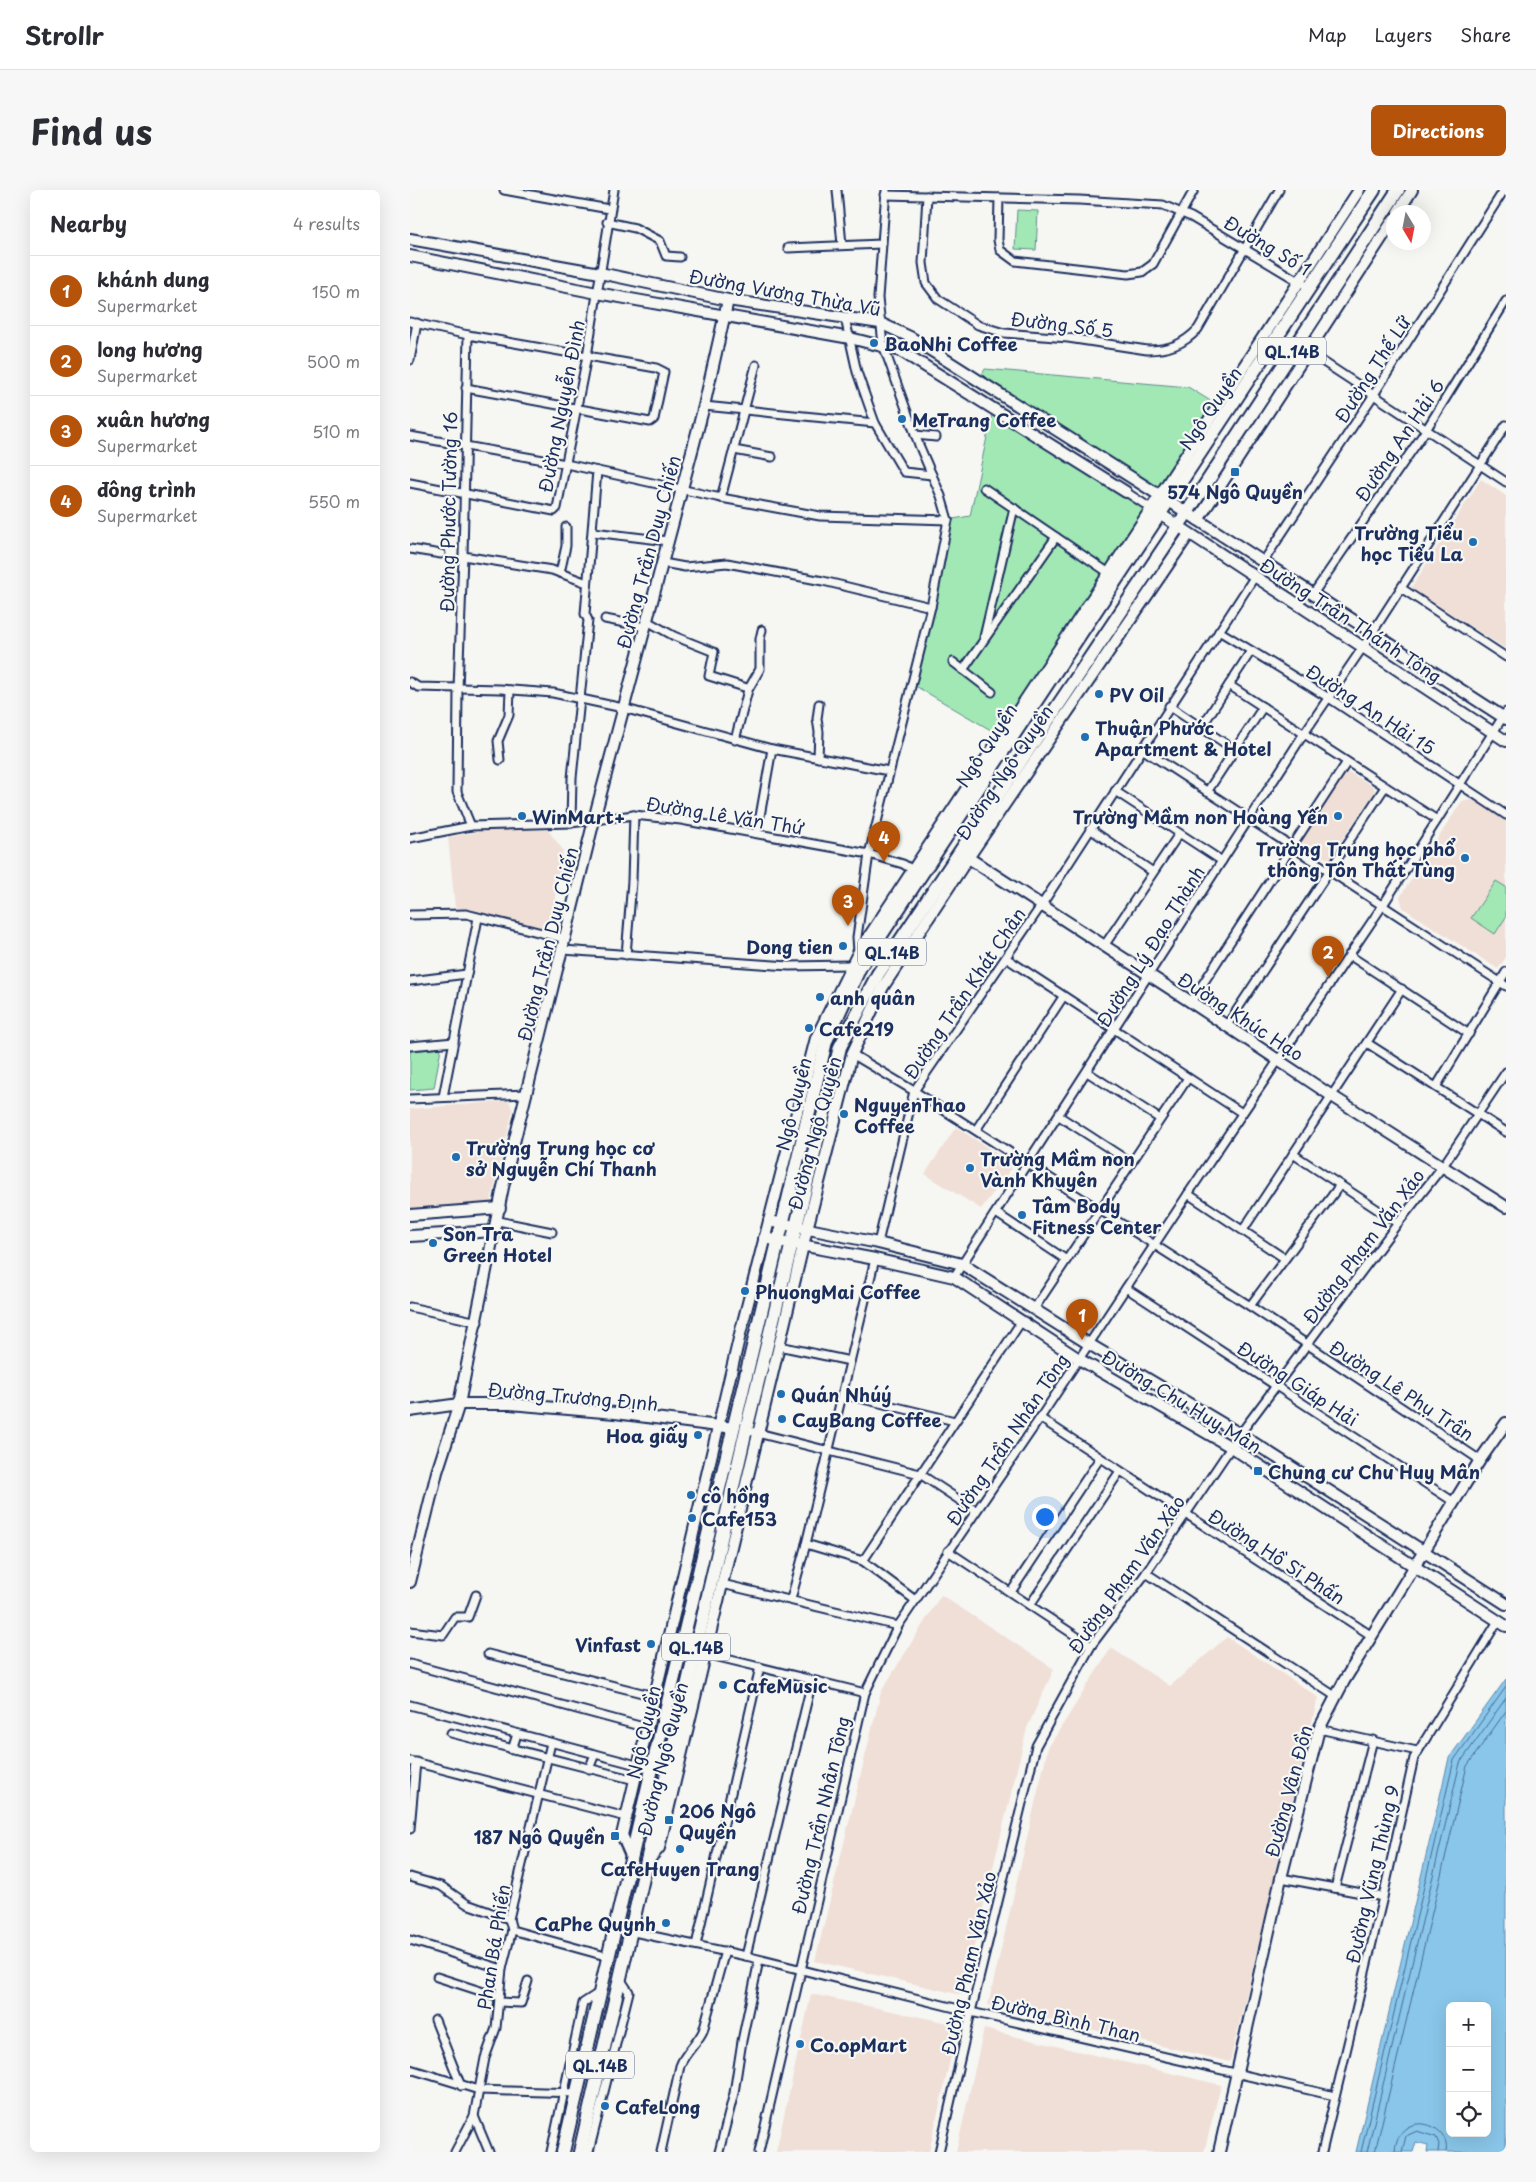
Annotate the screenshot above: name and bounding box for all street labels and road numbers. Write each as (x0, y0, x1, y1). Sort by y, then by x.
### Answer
street label: Đường Số 1 (1219, 208, 1317, 282)
street label: Đường Vương Thừa Vũ (687, 262, 883, 322)
street label: Đường Số 5 (1009, 304, 1115, 344)
street label: Đường Thế Lữ (1327, 310, 1417, 428)
street label: Đường Nguyễn Đình (531, 317, 591, 495)
road number: QL.14B (1258, 338, 1326, 365)
street label: Ngô Quyền (1172, 361, 1248, 455)
street label: Đường An Hải 6 (1348, 373, 1450, 507)
street label: Đường Phước Tường 16 (433, 411, 463, 613)
street label: Đường Trần Duy Chiến (609, 452, 687, 652)
street label: Đường Trần Thánh Tông (1255, 551, 1447, 689)
street label: Đường An Hải 15 (1301, 657, 1441, 761)
street label: Ngô Quyền (949, 698, 1023, 792)
street label: Đường Ngô Quyền (949, 699, 1059, 845)
street label: Đường Lê Văn Thứ (644, 789, 807, 841)
street label: Đường Trần Duy Chiến (510, 844, 584, 1044)
street label: Đường Lý Đạo Thành (1089, 860, 1211, 1032)
street label: Đường Trần Khát Chân (896, 902, 1032, 1084)
road number: QL.14B (858, 939, 926, 966)
street label: Đường Khúc Hạo (1173, 965, 1309, 1067)
street label: Đường Ngô Quyền (780, 1053, 848, 1213)
street label: Ngô Quyền (768, 1054, 818, 1154)
street label: Đường Phạm Văn Xảo (1296, 1163, 1430, 1329)
street label: Đường Lê Phụ Trần (1324, 1333, 1480, 1447)
street label: Đường Giáp Hải (1232, 1334, 1364, 1432)
street label: Đường Chu Huy Mân (1097, 1343, 1267, 1459)
street label: Đường Trần Nhân Tông (939, 1347, 1075, 1531)
street label: Đường Trương Định (487, 1375, 659, 1417)
street label: Đường Phạm Văn Xảo (1061, 1489, 1191, 1659)
street label: Đường Hồ Sĩ Phấn (1203, 1502, 1351, 1610)
road number: QL.14B (662, 1634, 730, 1660)
street label: Đường Ngô Quyền (630, 1679, 694, 1839)
street label: Ngô Quyền (619, 1683, 667, 1781)
street label: Đường Trần Nhân Tông (784, 1713, 856, 1917)
street label: Đường Vân Đồn (1257, 1722, 1319, 1860)
street label: Đường Vũng Thùng 9 (1338, 1782, 1406, 1966)
street label: Đường Phạm Văn Xảo (934, 1868, 1002, 2058)
street label: Phan Bá Phiến (470, 1882, 516, 2012)
street label: Đường Bình Than (989, 1988, 1143, 2048)
road number: QL.14B (566, 2052, 634, 2078)

